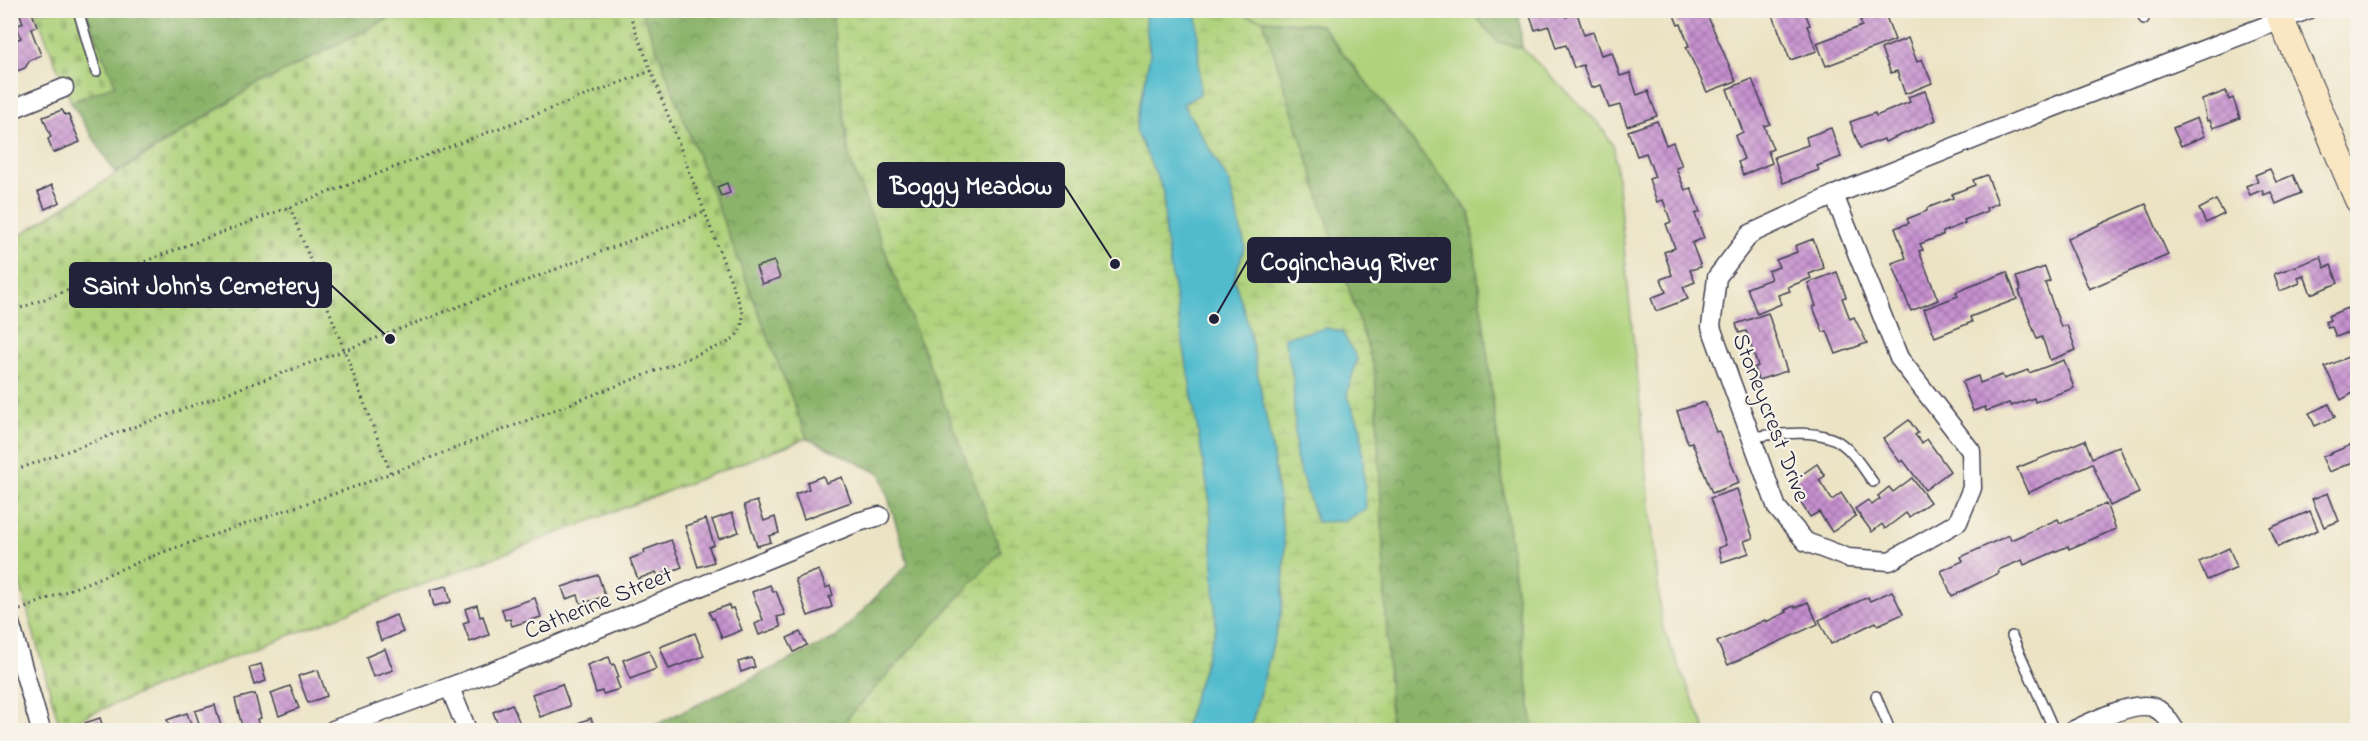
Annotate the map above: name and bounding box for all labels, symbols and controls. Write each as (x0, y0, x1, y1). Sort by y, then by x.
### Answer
callout: Boggy Meadow (878, 163, 1064, 207)
text: Boggy Meadow (889, 169, 1052, 208)
callout: Coginchaug River (1248, 238, 1450, 282)
text: Coginchaug River (1260, 245, 1439, 284)
callout: Saint John's Cemetery (70, 263, 331, 307)
text: Saint John's Cemetery (82, 269, 320, 307)
street label: Stoneycrest Drive (1721, 329, 1818, 508)
street label: Catherine Street (520, 559, 678, 650)

